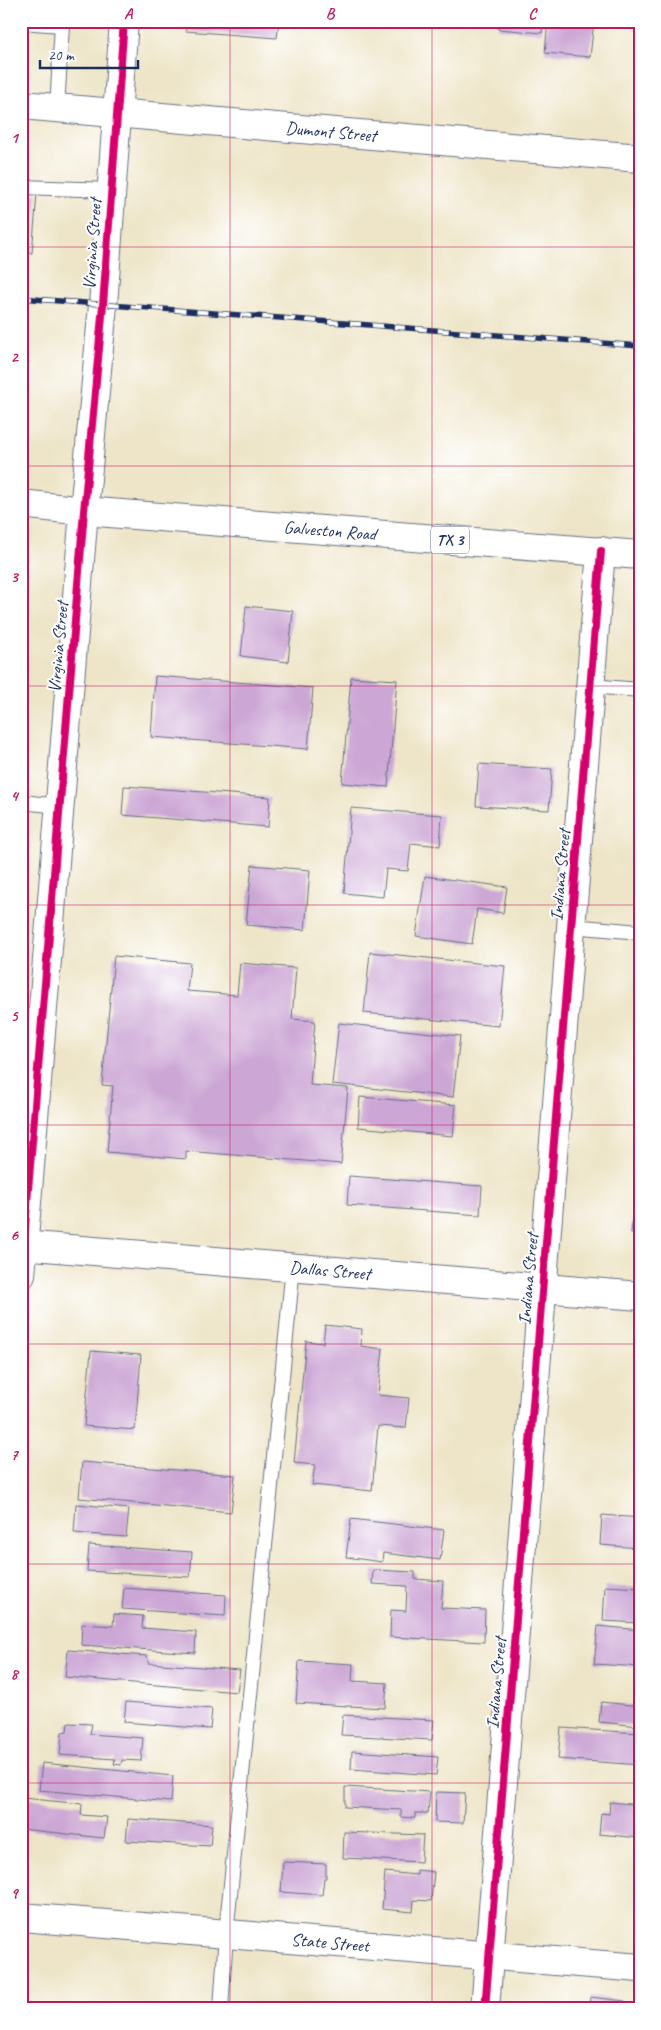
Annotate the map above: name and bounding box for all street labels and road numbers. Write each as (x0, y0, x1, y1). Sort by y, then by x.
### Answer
street label: Dumont Street (284, 117, 380, 147)
street label: Virginia Street (78, 195, 106, 290)
street label: Galveston Road (283, 516, 380, 545)
road number: TX 3 (431, 526, 469, 554)
street label: Virginia Street (43, 598, 73, 693)
street label: Indiana Street (545, 825, 575, 922)
street label: Indiana Street (513, 1229, 543, 1326)
street label: Dallas Street (289, 1256, 374, 1285)
street label: Indiana Street (481, 1633, 511, 1730)
street label: State Street (290, 1928, 372, 1957)

